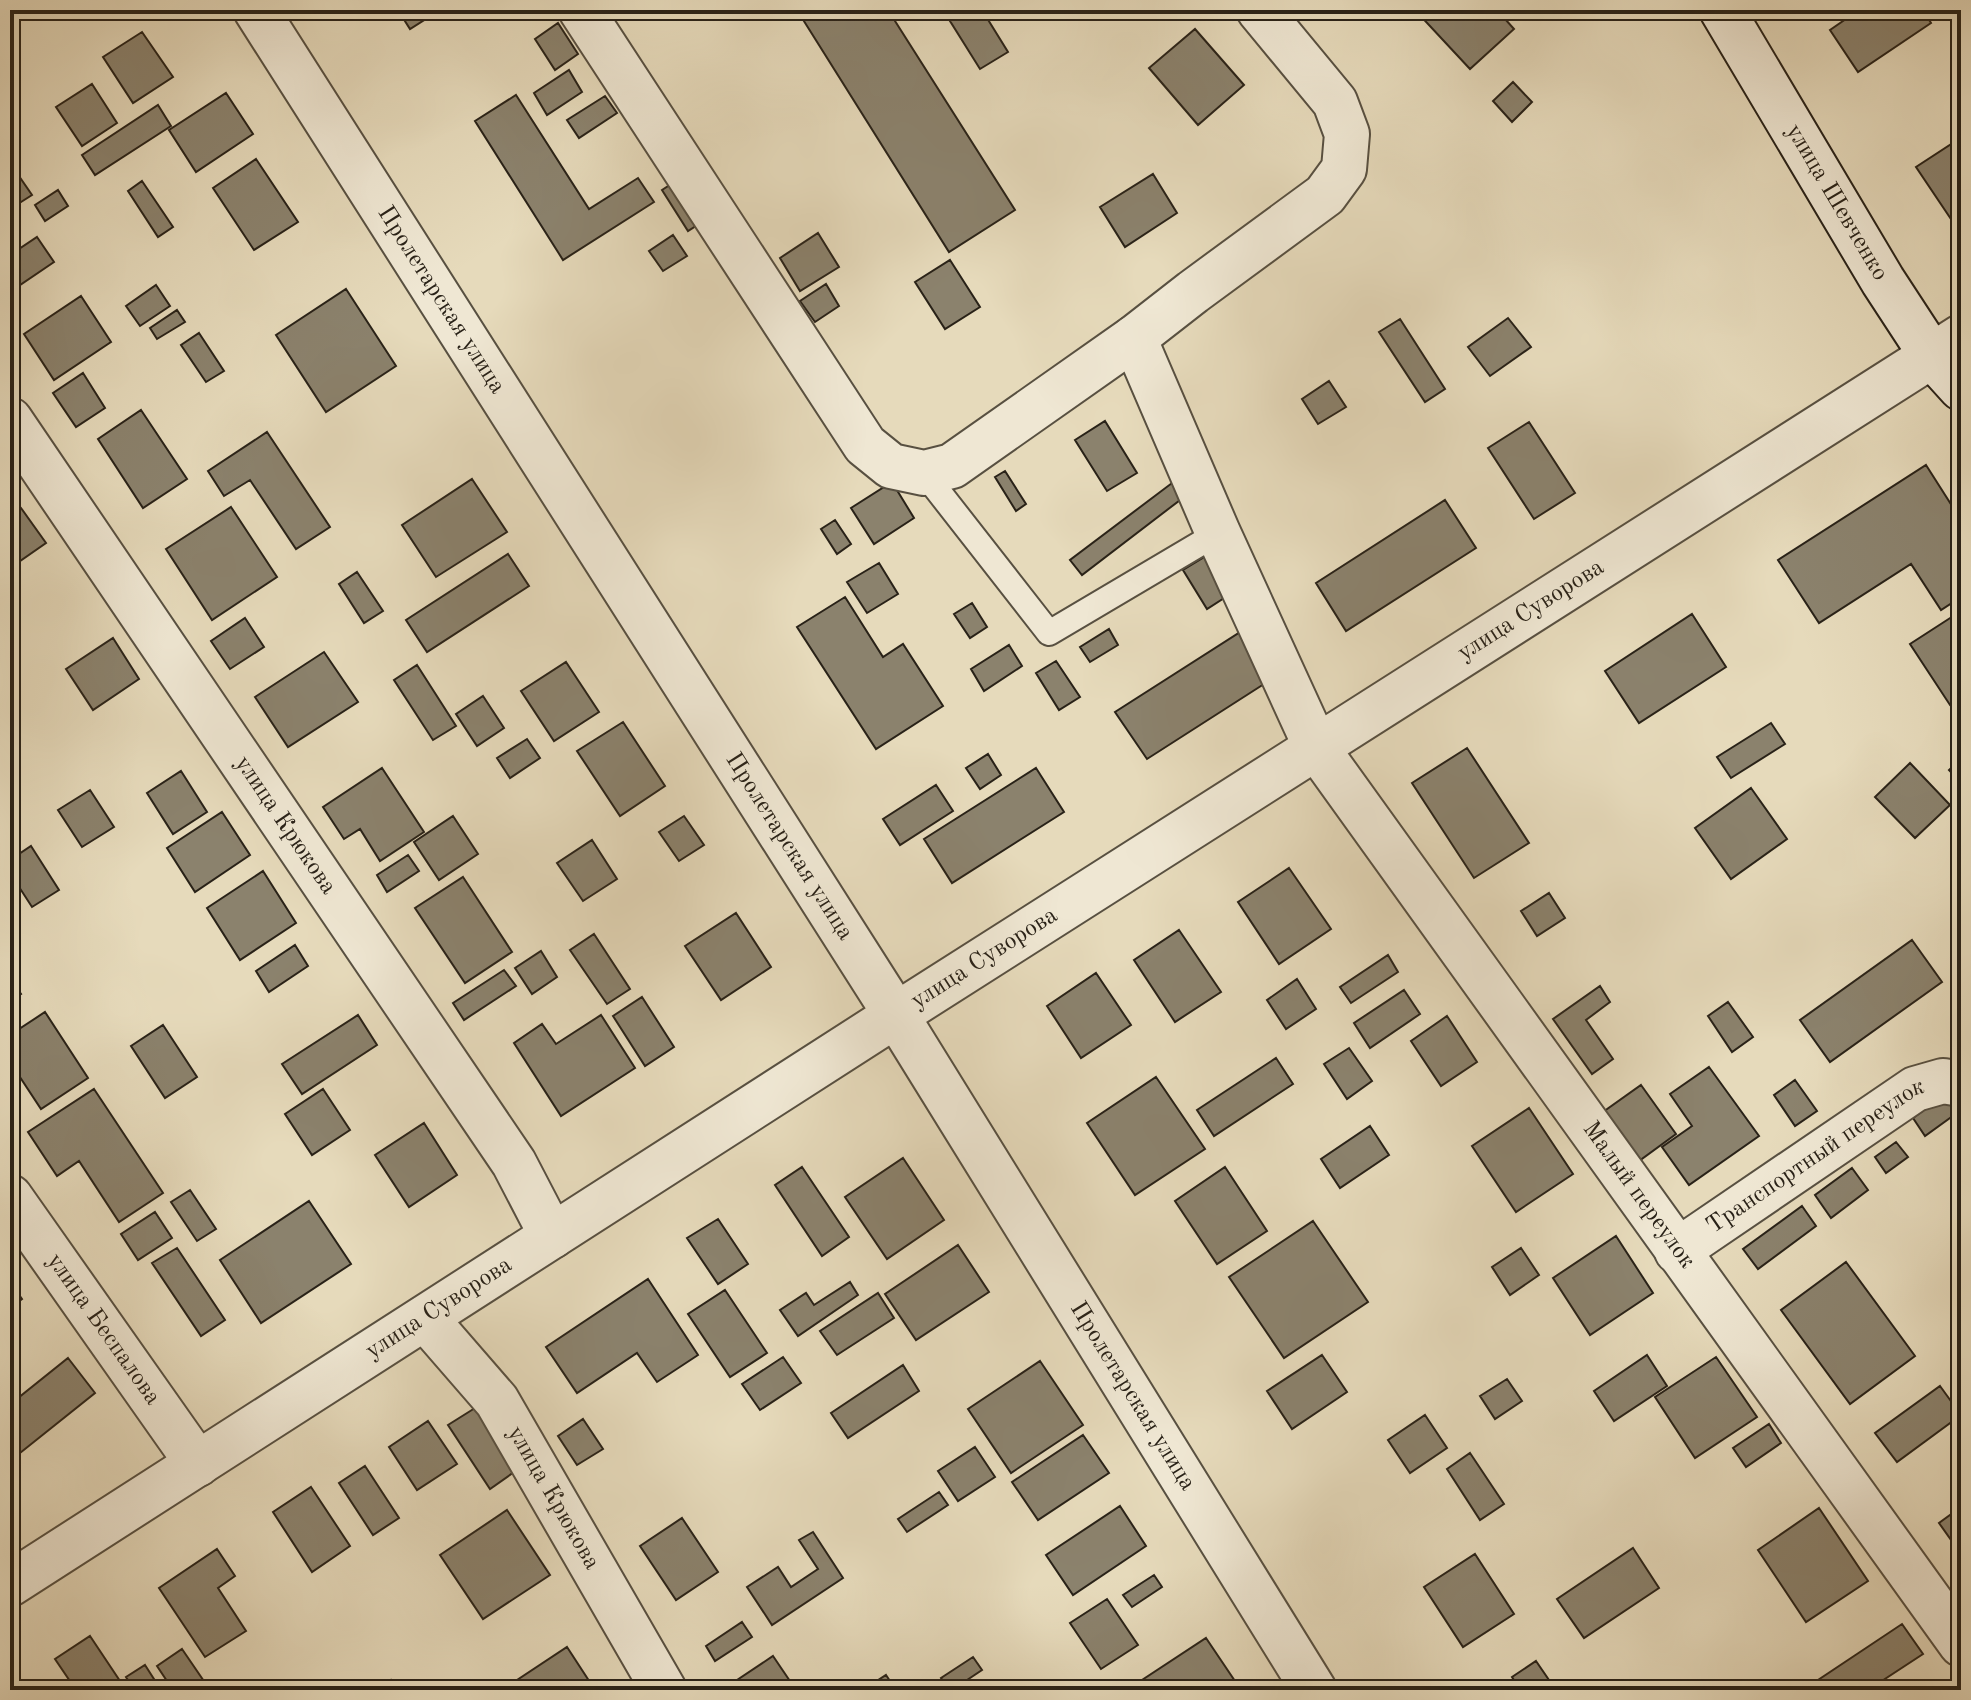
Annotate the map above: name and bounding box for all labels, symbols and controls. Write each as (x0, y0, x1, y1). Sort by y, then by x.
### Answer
street label: улица Шевченко (1781, 120, 1892, 285)
street label: Пролетарская улица (372, 202, 509, 398)
street label: улица Суворова (1454, 555, 1609, 666)
street label: Пролетарская улица (720, 749, 857, 945)
street label: улица Крюкова (230, 752, 340, 899)
street label: улица Суворова (907, 903, 1062, 1014)
street label: Транспортный переулок (1703, 1075, 1927, 1239)
street label: Малый переулок (1578, 1117, 1699, 1273)
street label: улица Беспалова (42, 1249, 165, 1410)
street label: улица Суворова (362, 1253, 516, 1364)
street label: Пролетарская улица (1065, 1298, 1200, 1495)
street label: улица Крюкова (502, 1422, 604, 1574)

